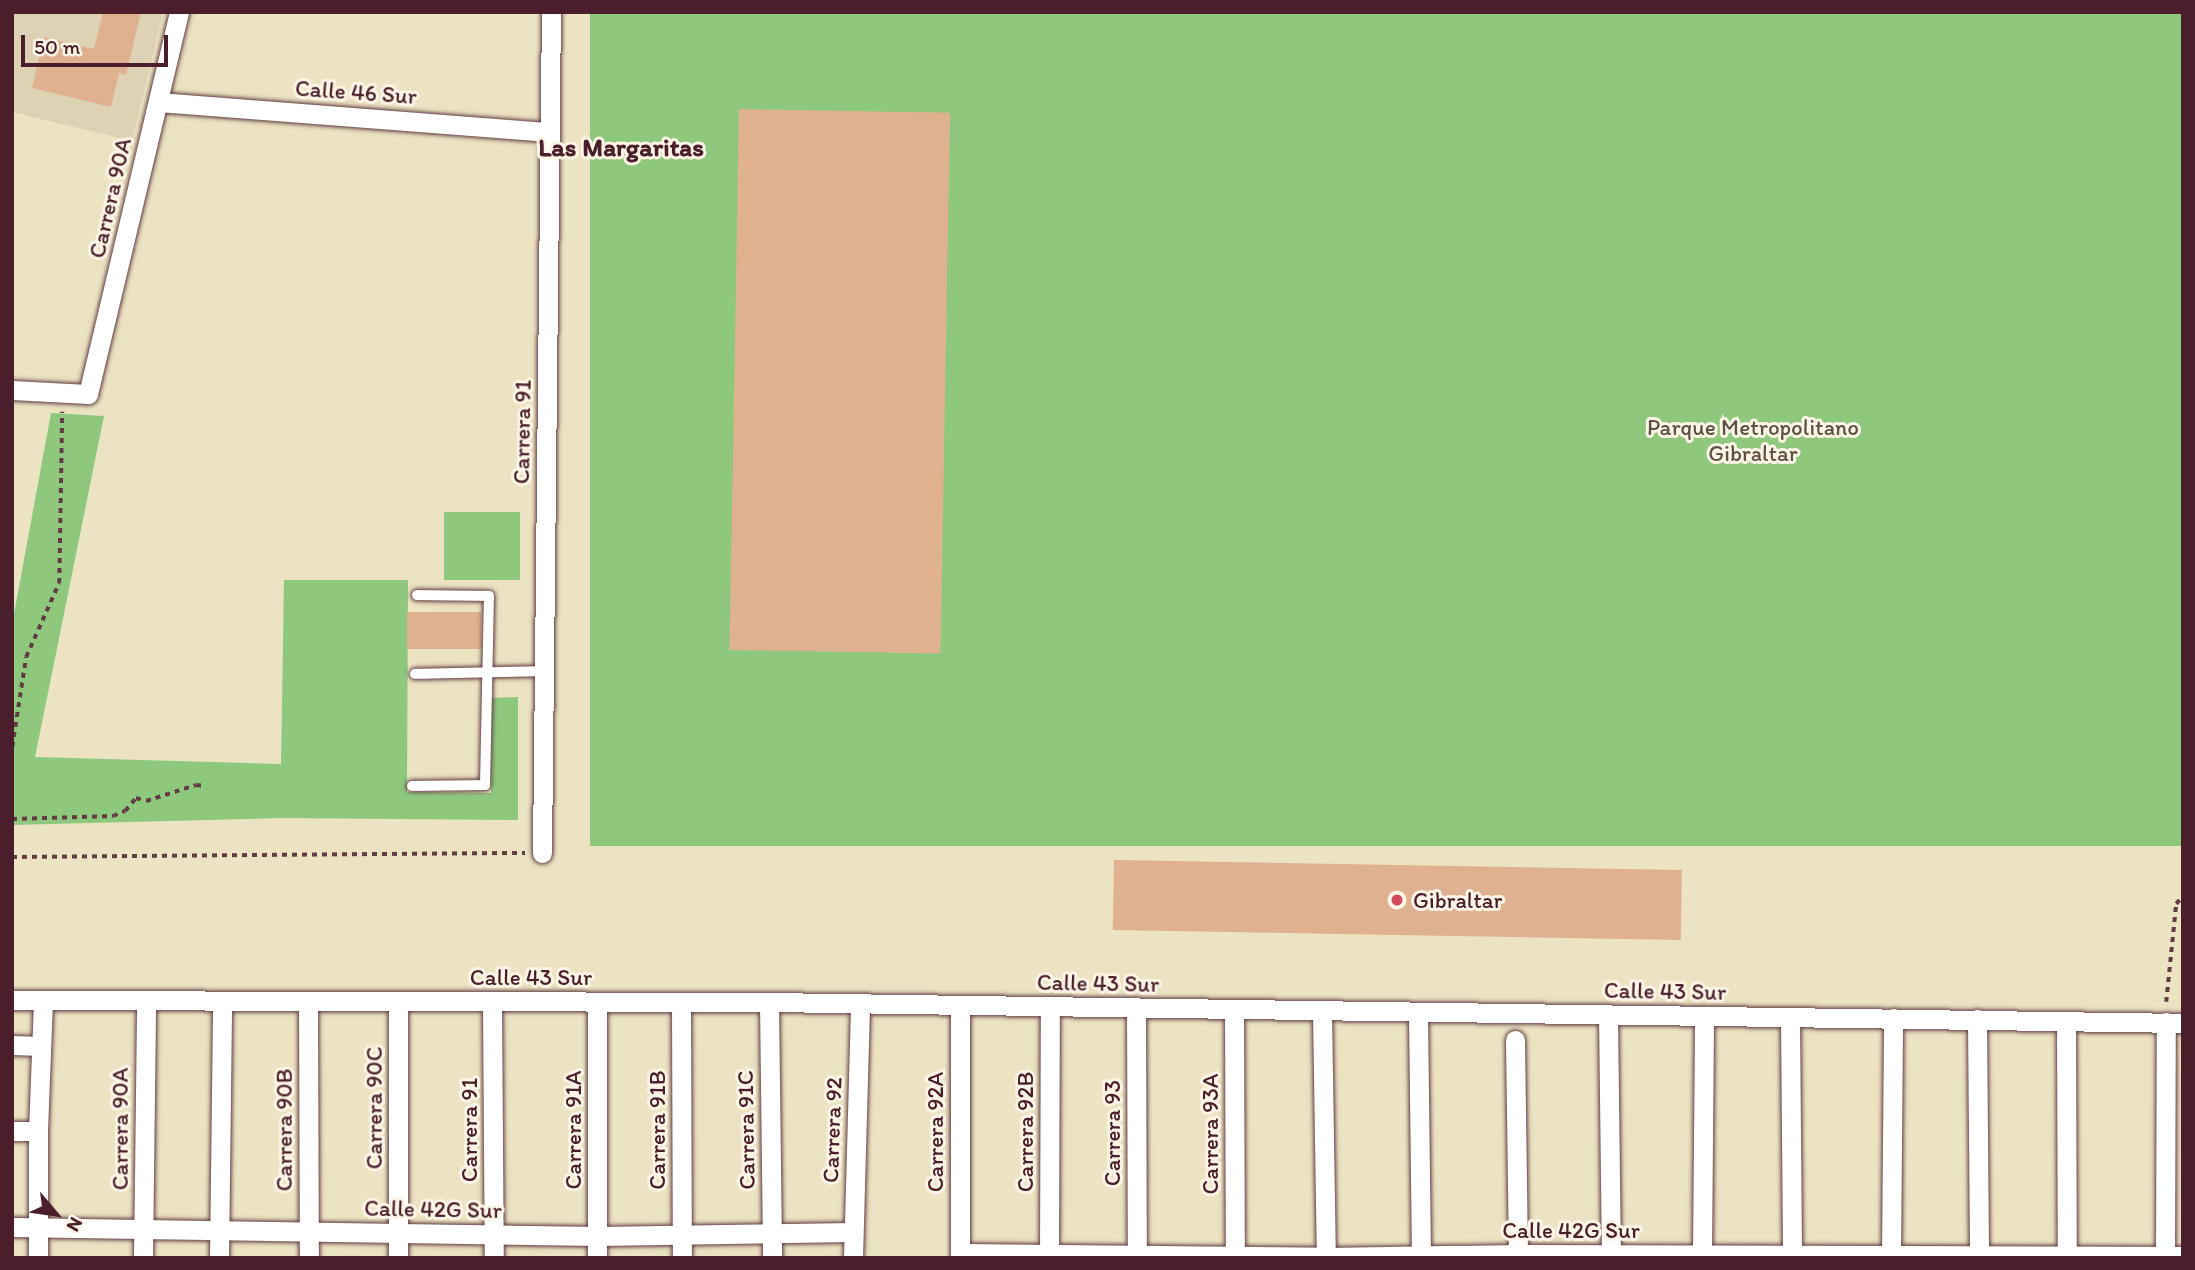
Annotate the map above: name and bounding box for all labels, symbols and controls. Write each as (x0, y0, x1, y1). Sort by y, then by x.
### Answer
scale bar (24, 21, 172, 65)
text: 50 m (34, 34, 80, 59)
street label: Calle 46 Sur (294, 74, 418, 110)
district label: Las Margaritas (538, 132, 704, 164)
street label: Carrera 90A (83, 135, 137, 261)
street label: Carrera 91 (507, 380, 537, 484)
park label: Parque Metropolitano Gibraltar (1646, 413, 1860, 467)
place label: Gibraltar (1413, 886, 1502, 914)
marker: Gibraltar (1387, 890, 1407, 910)
street label: Calle 43 Sur (470, 963, 592, 991)
street label: Calle 43 Sur (1037, 968, 1159, 998)
street label: Calle 43 Sur (1604, 976, 1726, 1006)
street label: Carrera 90C (360, 1047, 388, 1169)
street label: Carrera 90A (106, 1068, 134, 1190)
street label: Carrera 90B (270, 1069, 298, 1191)
street label: Carrera 91A (559, 1070, 587, 1190)
street label: Carrera 91B (643, 1070, 671, 1190)
street label: Carrera 91C (731, 1070, 761, 1190)
street label: Carrera 92A (921, 1072, 949, 1192)
street label: Carrera 92B (1011, 1072, 1039, 1192)
street label: Carrera 93A (1196, 1073, 1224, 1195)
street label: Carrera 92 (816, 1077, 848, 1183)
street label: Carrera 91 (455, 1078, 483, 1182)
street label: Carrera 93 (1098, 1080, 1126, 1186)
north arrow (21, 1179, 91, 1249)
street label: Calle 42G Sur (364, 1194, 502, 1224)
text: N (62, 1213, 88, 1236)
street label: Calle 42G Sur (1502, 1216, 1640, 1244)

